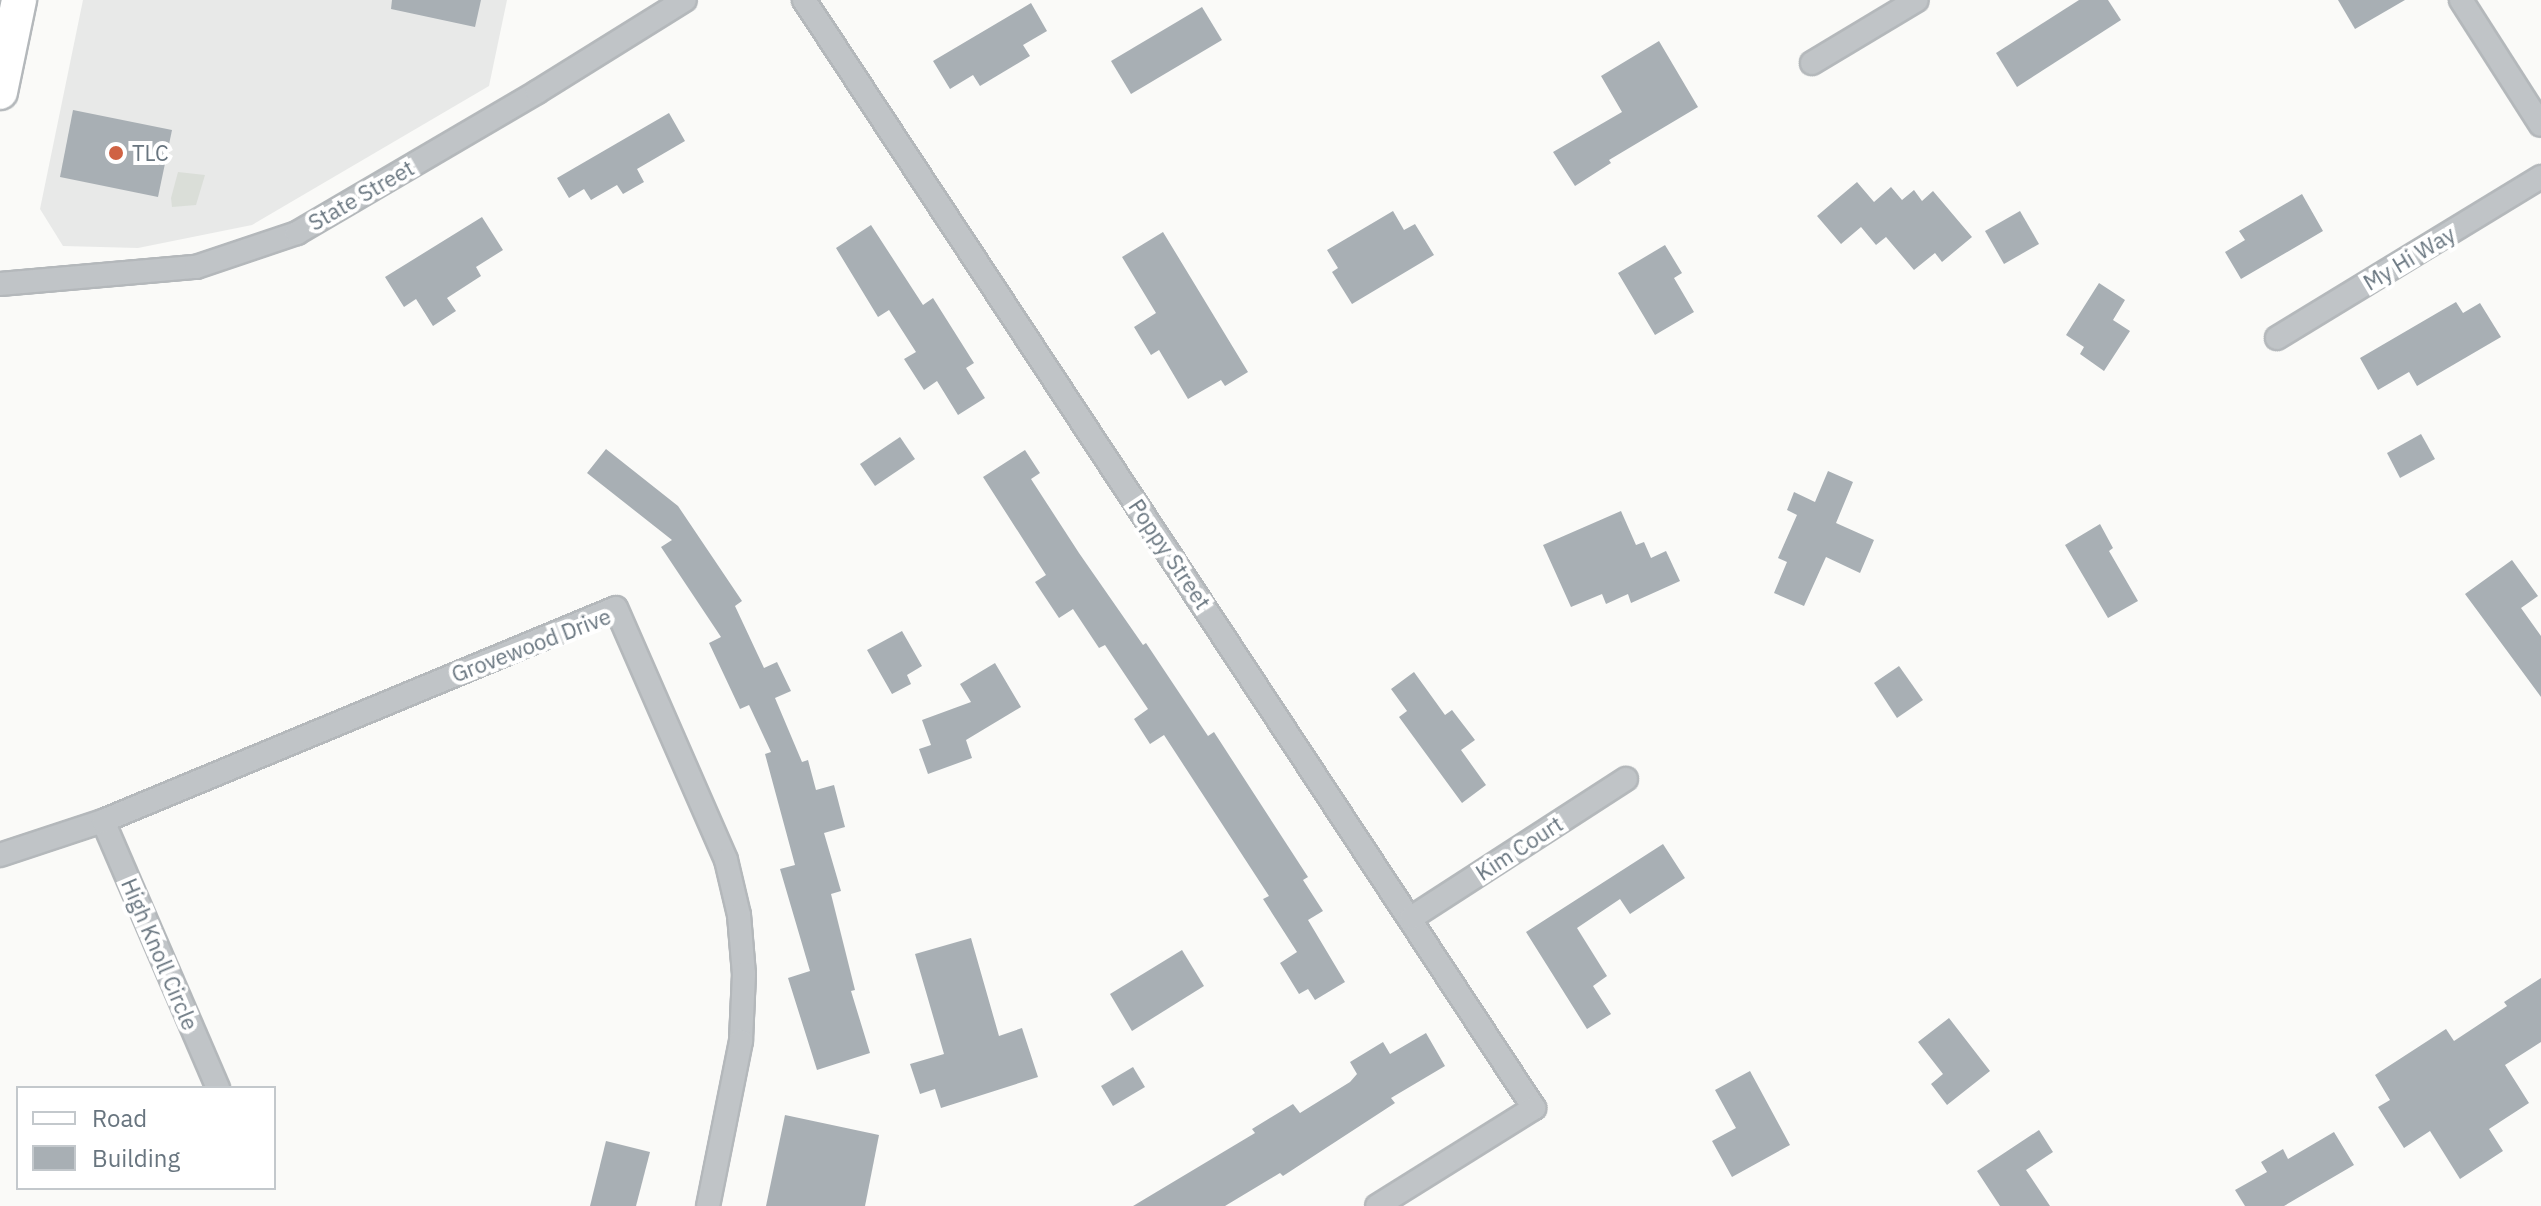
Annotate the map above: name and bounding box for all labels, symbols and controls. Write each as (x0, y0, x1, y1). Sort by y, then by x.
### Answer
place label: TLC (132, 140, 169, 166)
marker: TLC (107, 144, 125, 162)
street label: State Street (304, 154, 418, 236)
street label: My Hi Way (2358, 220, 2460, 296)
street label: Poppy Street (1124, 494, 1216, 614)
street label: Grovewood Drive (448, 602, 614, 688)
street label: Kim Court (1471, 810, 1567, 886)
street label: High Knoll Circle (116, 874, 204, 1034)
legend (16, 1086, 276, 1190)
text: Road (92, 1102, 147, 1134)
text: Building (92, 1142, 180, 1174)

